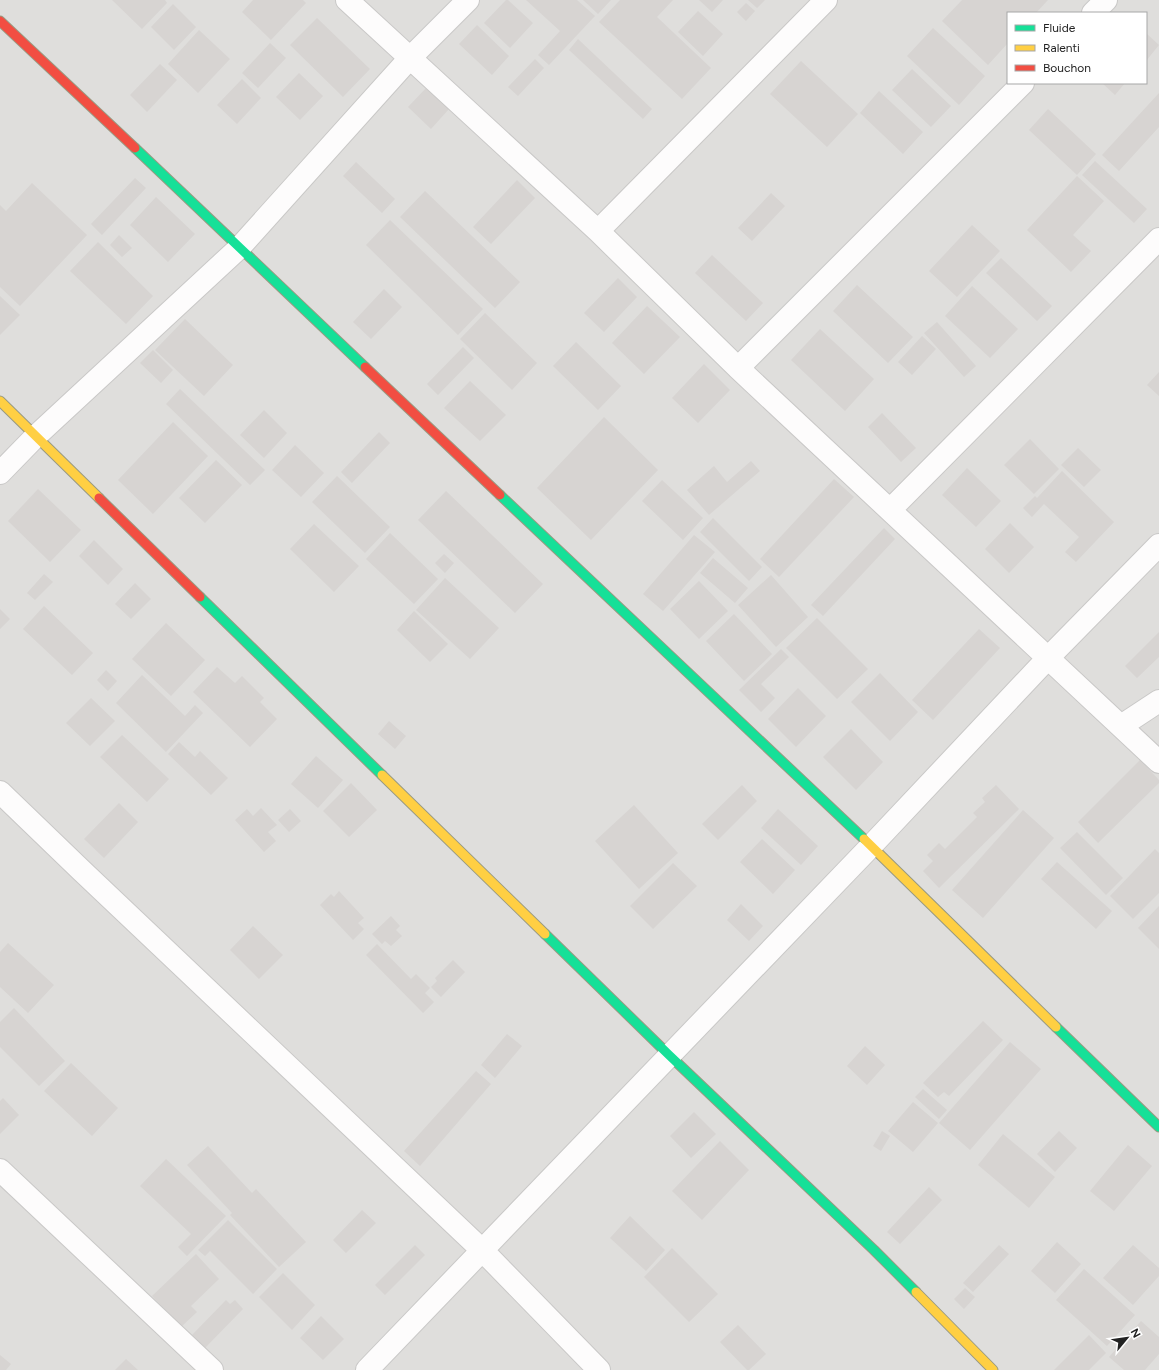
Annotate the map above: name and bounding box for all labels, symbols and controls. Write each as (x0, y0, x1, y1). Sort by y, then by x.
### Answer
legend (1007, 12, 1147, 84)
text: Fluide (1043, 21, 1076, 35)
text: Ralenti (1043, 41, 1080, 55)
text: Bouchon (1043, 61, 1091, 75)
north arrow (1107, 1318, 1147, 1358)
text: N (1128, 1327, 1143, 1340)

